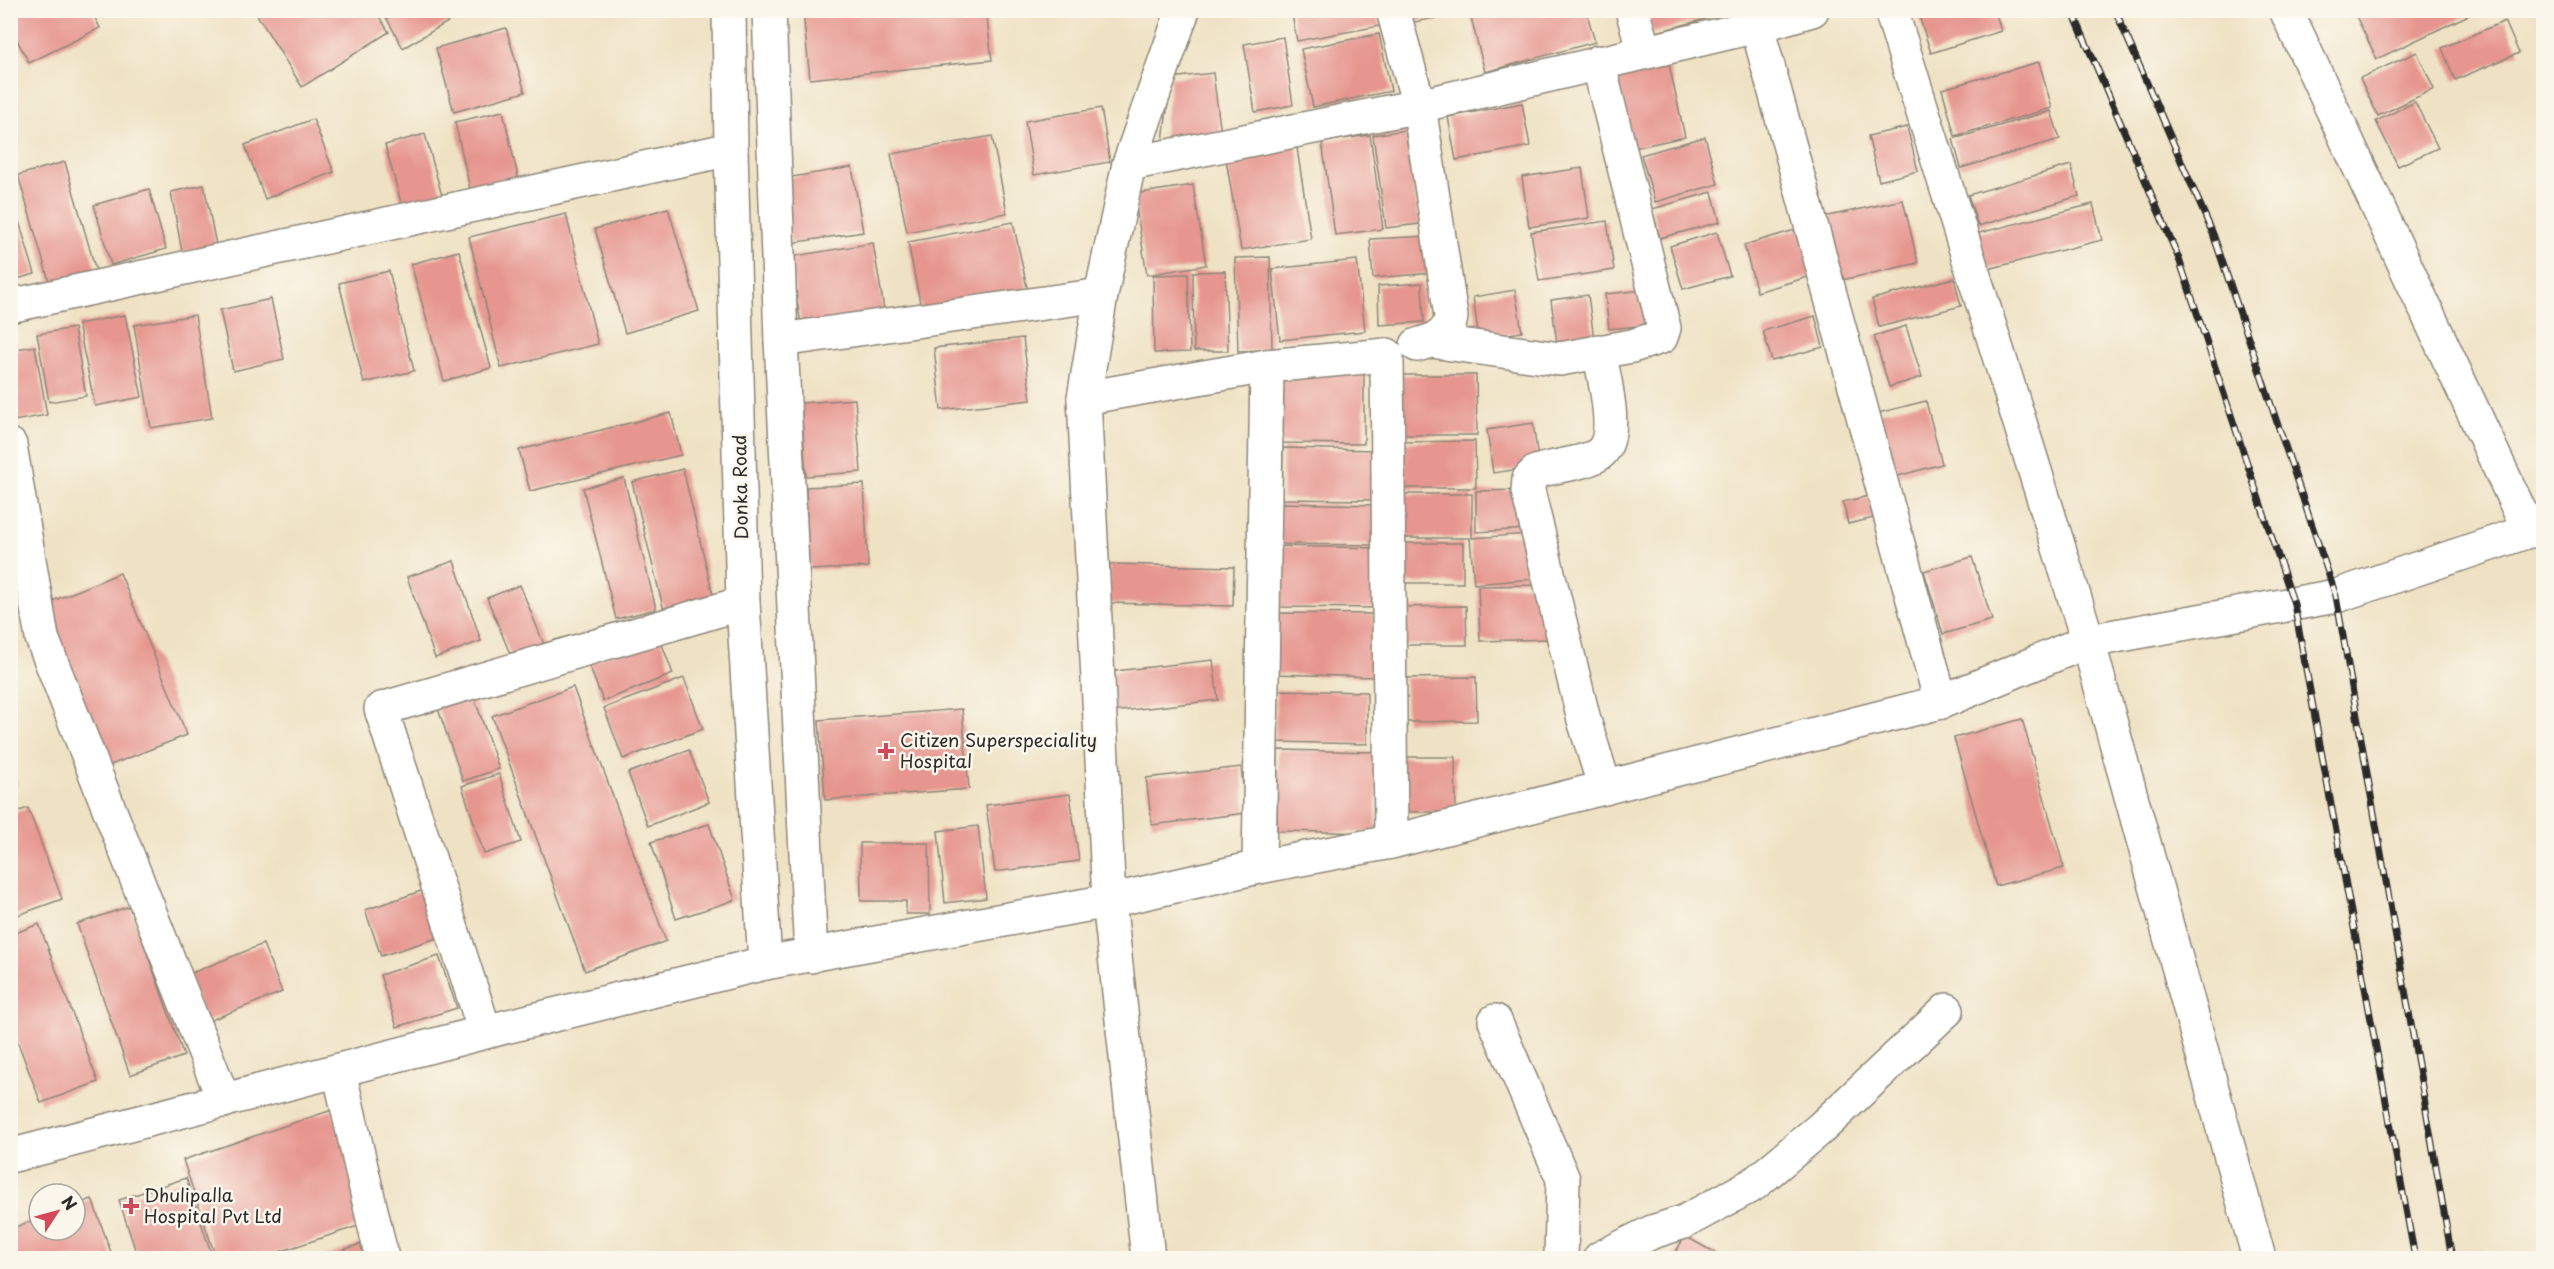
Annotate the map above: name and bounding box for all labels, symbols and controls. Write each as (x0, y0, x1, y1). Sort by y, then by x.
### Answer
street label: Donka Road (725, 434, 754, 540)
place label: Citizen Superspeciality Hospital (900, 726, 1097, 774)
marker: Citizen Superspeciality Hospital (877, 742, 895, 760)
place label: Dhulipalla Hospital Pvt Ltd (144, 1181, 282, 1229)
north arrow (27, 1182, 87, 1242)
text: N (57, 1190, 83, 1215)
marker: Dhulipalla Hospital Pvt Ltd (122, 1197, 140, 1215)

